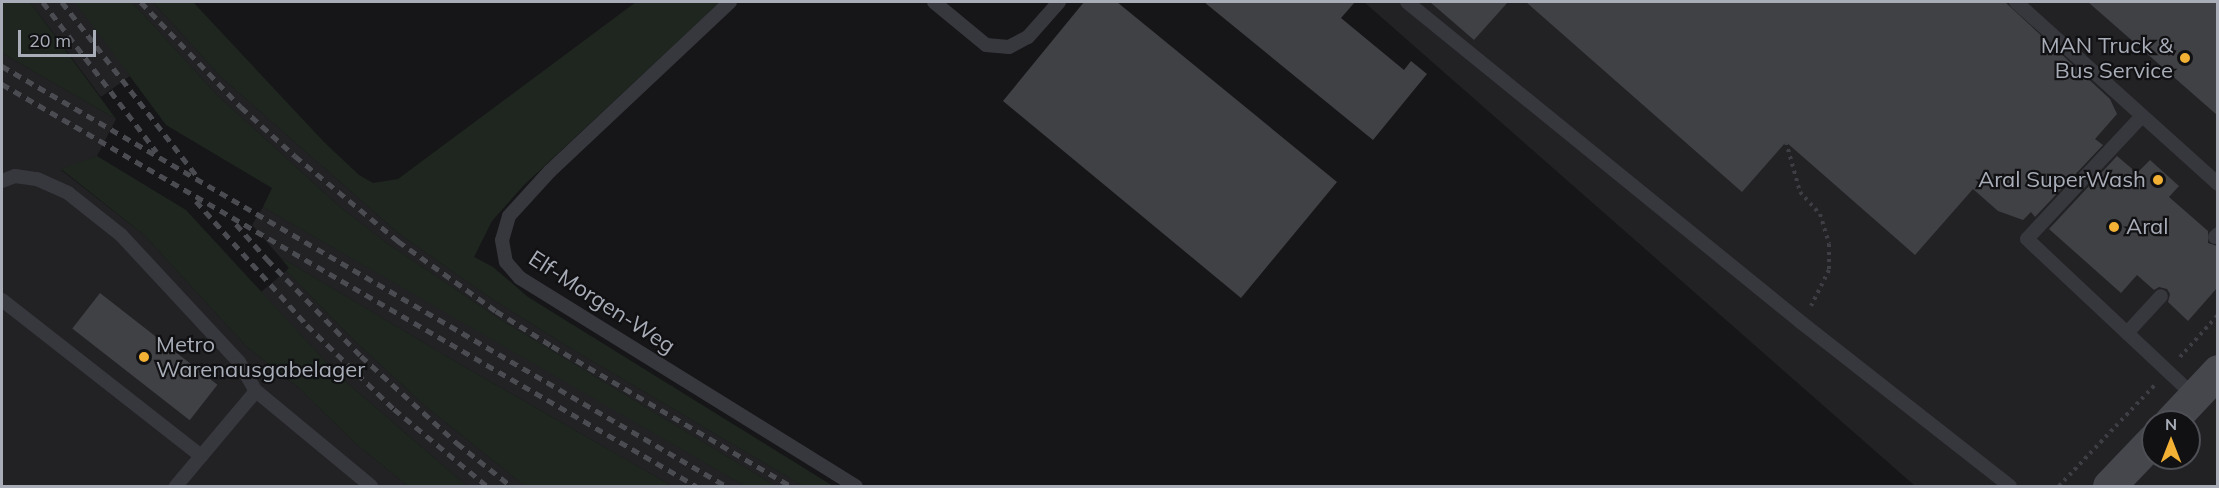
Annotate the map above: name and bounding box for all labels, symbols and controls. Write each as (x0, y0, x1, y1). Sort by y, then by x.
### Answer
scale bar (21, 18, 99, 56)
text: 20 m (29, 29, 71, 52)
place label: MAN Truck & Bus Service (2041, 32, 2173, 84)
marker: MAN Truck & Bus Service (2178, 51, 2192, 65)
place label: Aral SuperWash (1978, 167, 2146, 193)
marker: Aral SuperWash (2151, 173, 2165, 187)
place label: Aral (2126, 214, 2168, 240)
marker: Aral (2107, 220, 2121, 234)
street label: Elf-Morgen-Weg (524, 245, 680, 359)
place label: Metro Warenausgabelager (156, 331, 365, 382)
marker: Metro Warenausgabelager (137, 350, 151, 364)
north arrow (2141, 410, 2201, 470)
text: N (2165, 414, 2177, 434)

